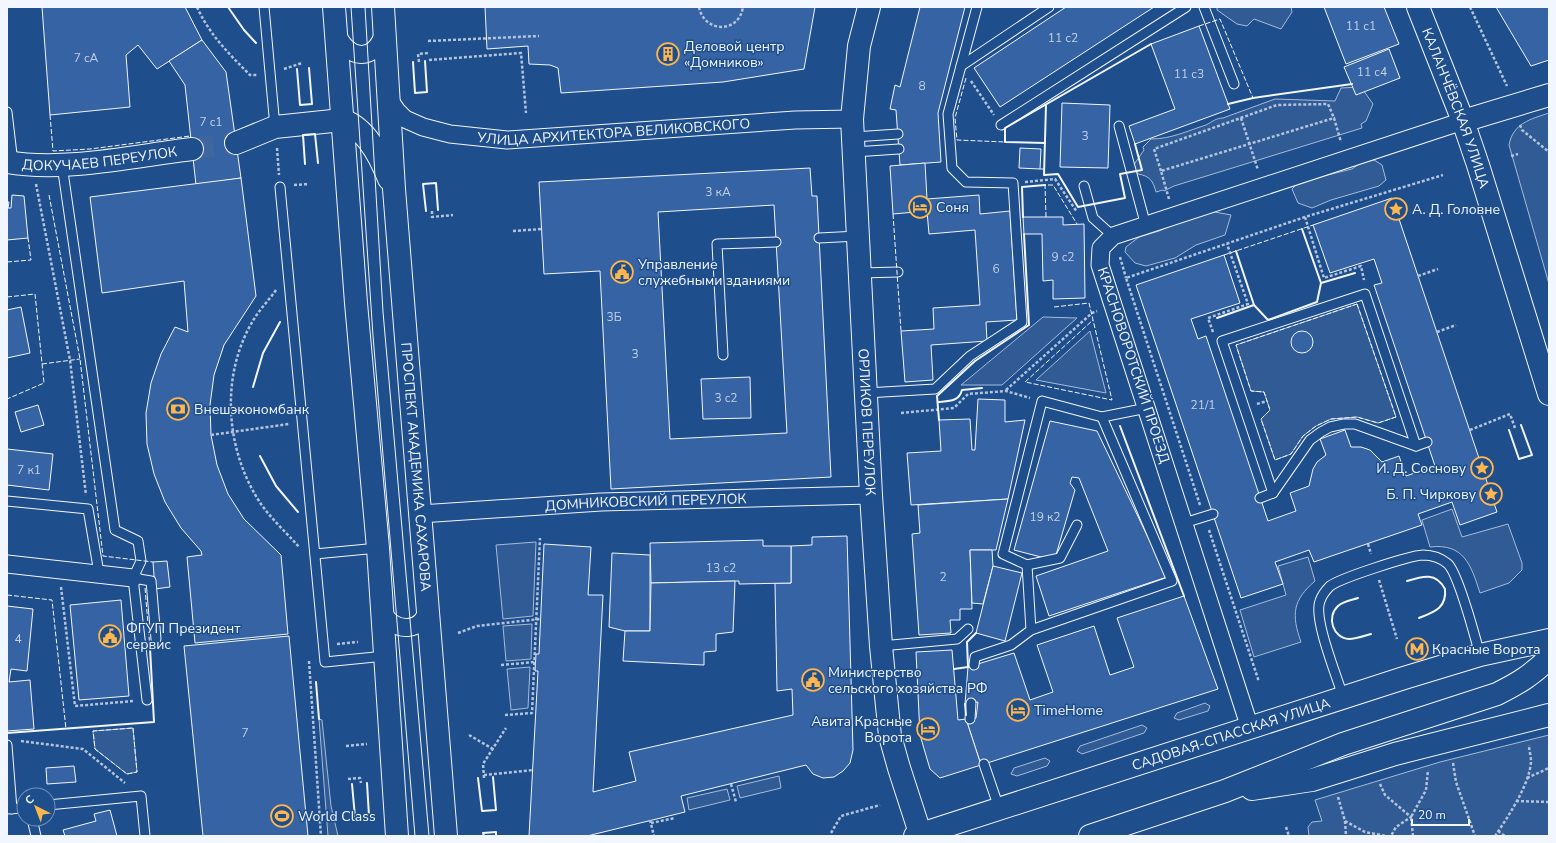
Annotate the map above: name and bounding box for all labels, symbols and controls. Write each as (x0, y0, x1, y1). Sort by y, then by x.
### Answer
house number: 11 с1 (1346, 18, 1376, 34)
street label: КАЛАНЧЁВСКАЯ УЛИЦА (1417, 25, 1494, 191)
house number: 11 с2 (1048, 30, 1078, 46)
place label: Деловой центр «Домников» (684, 37, 785, 72)
building icon: Деловой центр «Домников» (655, 41, 681, 67)
house number: 7 сА (74, 50, 99, 66)
house number: 11 с4 (1357, 64, 1387, 80)
house number: 11 с3 (1174, 66, 1204, 82)
house number: 8 (918, 78, 926, 94)
house number: 7 с1 (199, 114, 223, 130)
street label: УЛИЦА АРХИТЕКТОРА ВЕЛИКОВСКОГО (475, 114, 751, 150)
house number: 3 (1081, 128, 1089, 144)
street label: ДОКУЧАЕВ ПЕРЕУЛОК (21, 142, 178, 175)
house number: 3 кА (705, 184, 731, 200)
hotel icon: Соня (907, 194, 933, 220)
place icon: А. Д. Головне (1383, 196, 1409, 222)
place label: Соня (936, 198, 969, 217)
place label: А. Д. Головне (1412, 200, 1500, 219)
house number: 9 с2 (1051, 249, 1075, 265)
place label: Управление служебными зданиями (637, 255, 790, 290)
public building icon: Управление служебными зданиями (609, 259, 635, 285)
house number: 6 (992, 261, 1000, 277)
street label: КРАСНОВОРОТСКИЙ ПРОЕЗД (1093, 265, 1174, 466)
house number: 3Б (606, 309, 622, 325)
street label: ПРОСПЕКТ АКАДЕМИКА САХАРОВА (396, 342, 435, 592)
house number: 3 (631, 346, 639, 362)
street label: ОРЛИКОВ ПЕРЕУЛОК (854, 348, 880, 496)
house number: 3 с2 (714, 390, 738, 406)
bank icon: Внешэкономбанк (165, 396, 191, 422)
house number: 21/1 (1191, 397, 1216, 413)
place label: Внешэкономбанк (194, 400, 310, 419)
place icon: И. Д. Соснову (1469, 455, 1495, 481)
place label: И. Д. Соснову (1376, 459, 1467, 478)
house number: 7 к1 (17, 462, 41, 478)
place icon: Б. П. Чиркову (1478, 481, 1504, 507)
place label: Б. П. Чиркову (1386, 485, 1477, 504)
street label: ДОМНИКОВСКИЙ ПЕРЕУЛОК (544, 489, 747, 516)
house number: 19 к2 (1030, 509, 1061, 525)
house number: 13 с2 (706, 560, 736, 576)
house number: 2 (939, 569, 947, 585)
place label: ФГУП Президент сервис (126, 619, 241, 654)
public building icon: ФГУП Президент сервис (97, 623, 123, 649)
house number: 4 (14, 631, 22, 647)
metro station icon: Красные Ворота (1404, 636, 1430, 662)
place label: Красные Ворота (1432, 640, 1540, 659)
place label: Министерство сельского хозяйства РФ (828, 663, 988, 698)
public building icon: Министерство сельского хозяйства РФ (800, 667, 826, 693)
street label: САДОВАЯ-СПАССКАЯ УЛИЦА (1129, 693, 1333, 775)
hotel icon: TimeHome (1005, 697, 1031, 723)
place label: TimeHome (1034, 701, 1103, 720)
place label: Авита Красные Ворота (811, 712, 912, 747)
hotel icon: Авита Красные Ворота (915, 716, 941, 742)
house number: 7 (241, 725, 249, 741)
north arrow (16, 787, 56, 827)
text: С (22, 792, 38, 808)
scale bar (1412, 801, 1469, 827)
sports icon: World Class (269, 803, 295, 829)
place label: World Class (298, 807, 376, 826)
text: 20 m (1418, 807, 1446, 823)

